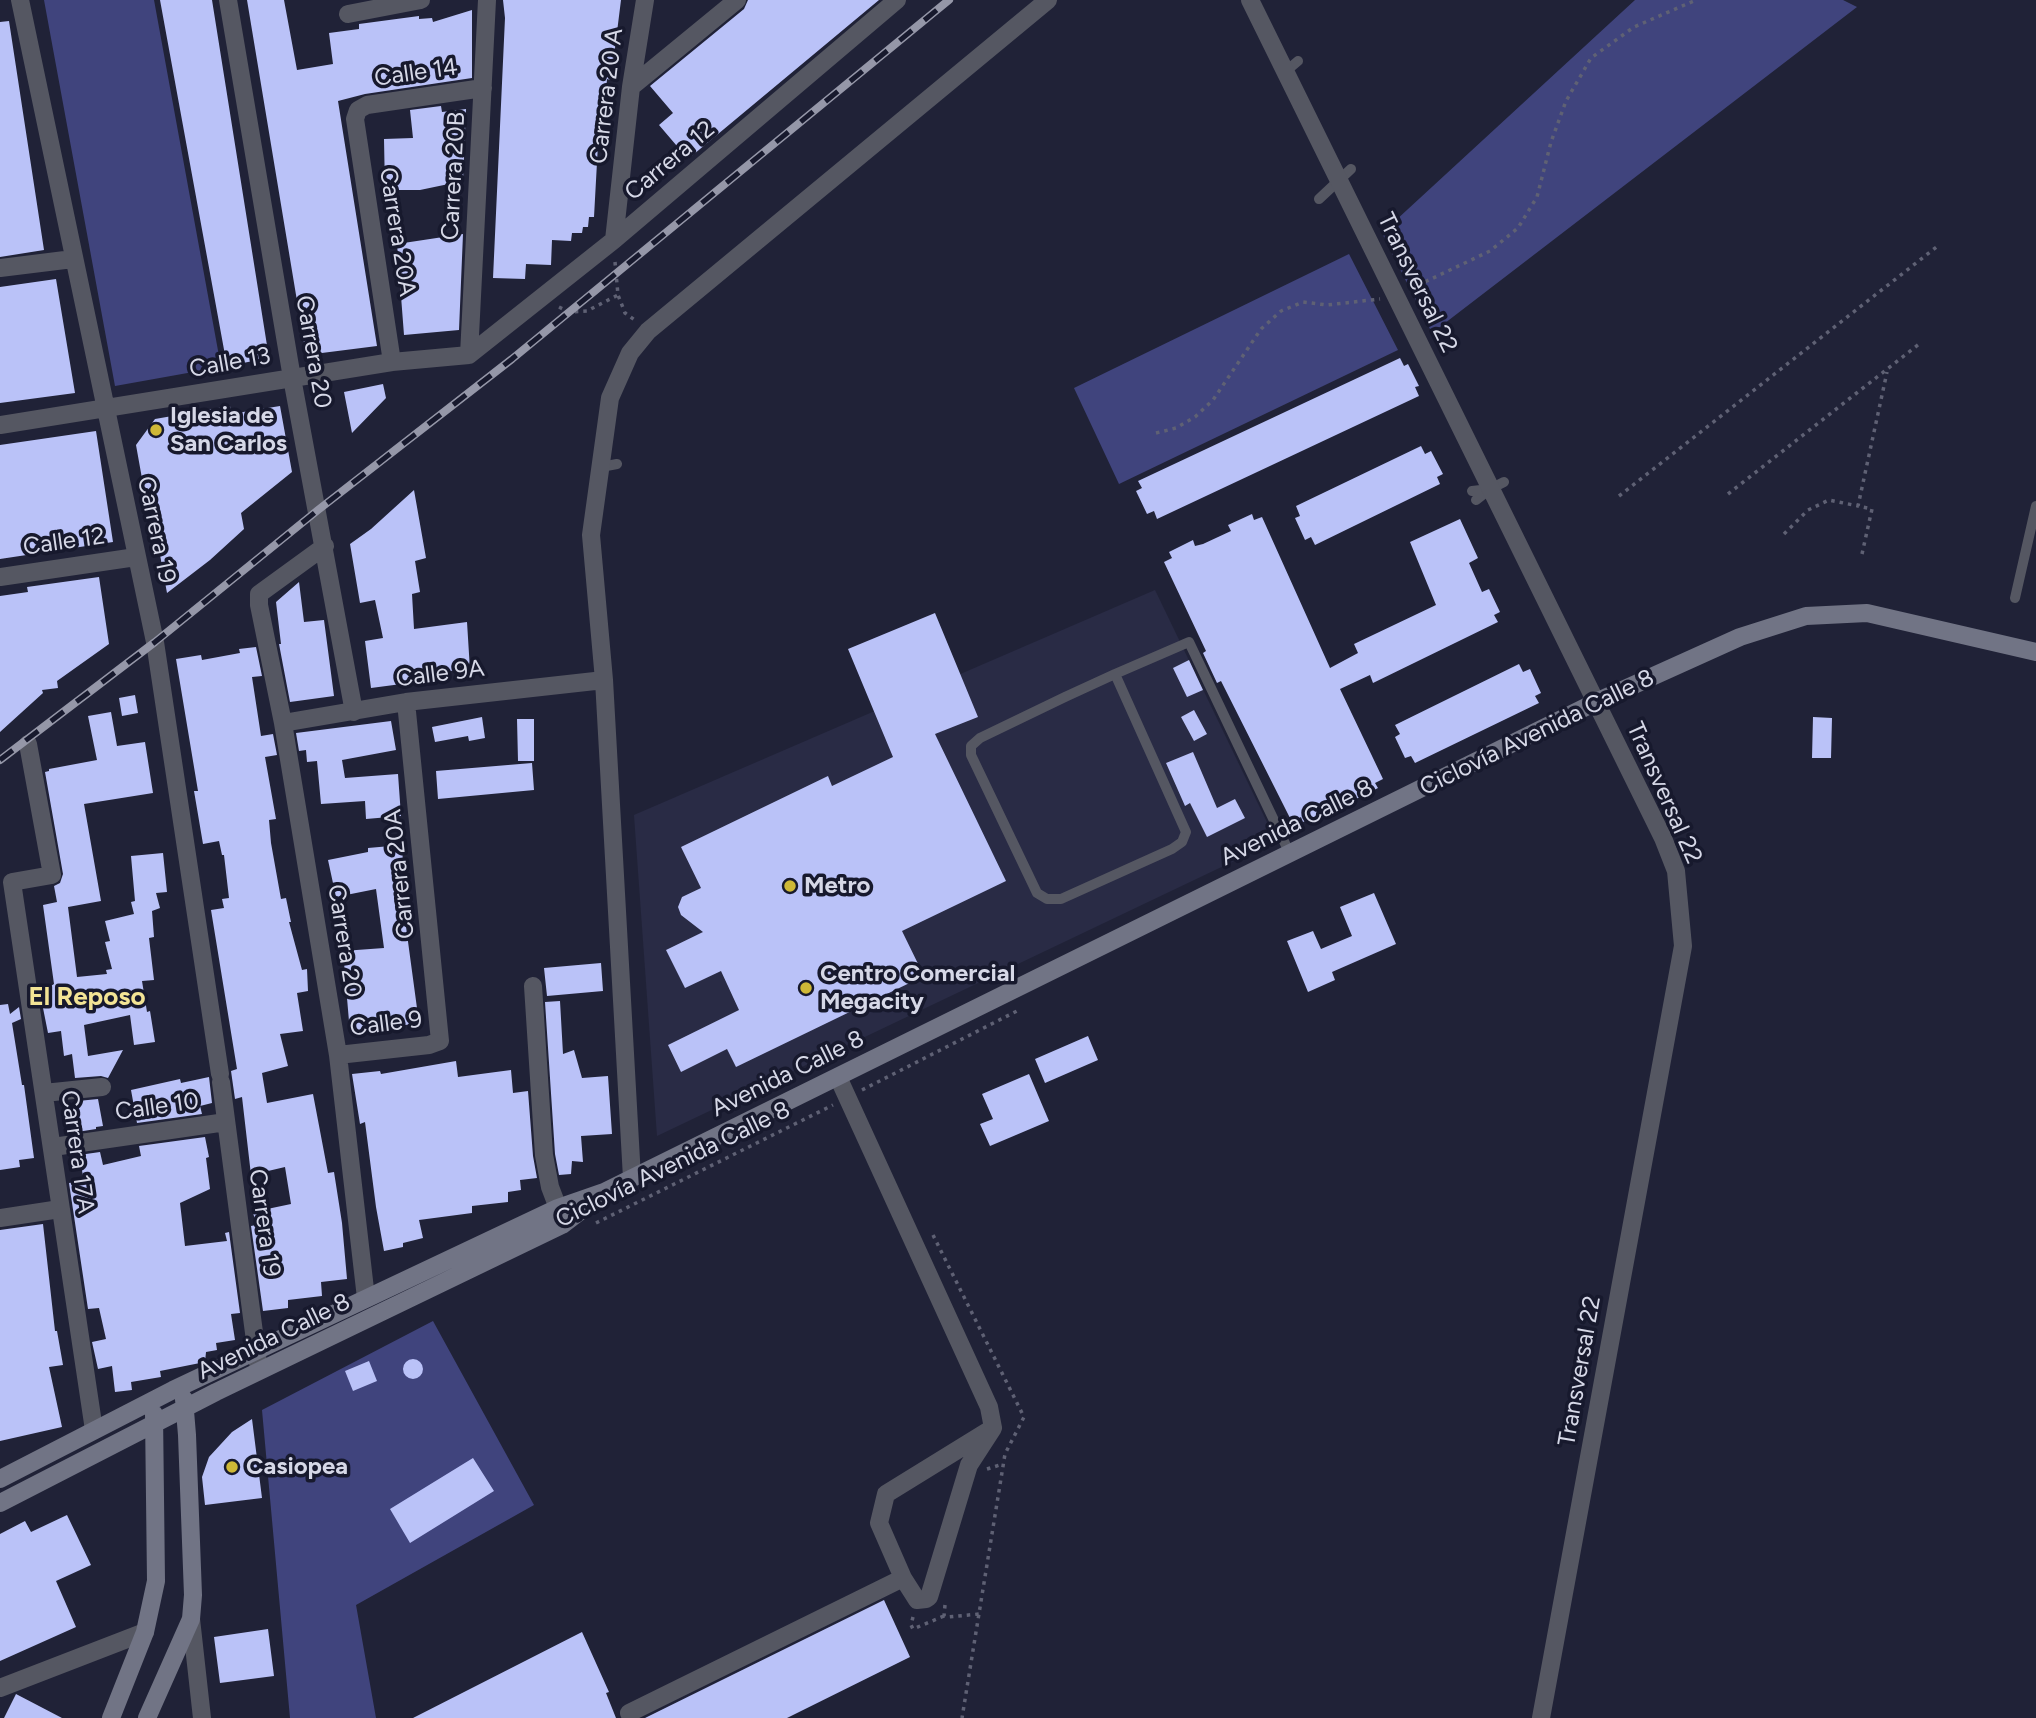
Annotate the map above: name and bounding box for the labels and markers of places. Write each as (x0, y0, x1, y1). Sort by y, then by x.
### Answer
place label: Iglesia de San Carlos (170, 402, 287, 458)
marker: Iglesia de San Carlos (148, 422, 164, 438)
place label: Metro (804, 872, 871, 900)
marker: Metro (782, 878, 798, 894)
place label: Centro Comercial Megacity (820, 960, 1015, 1016)
marker: Centro Comercial Megacity (798, 980, 814, 996)
place label: Casiopea (246, 1453, 348, 1481)
marker: Casiopea (224, 1459, 240, 1475)

